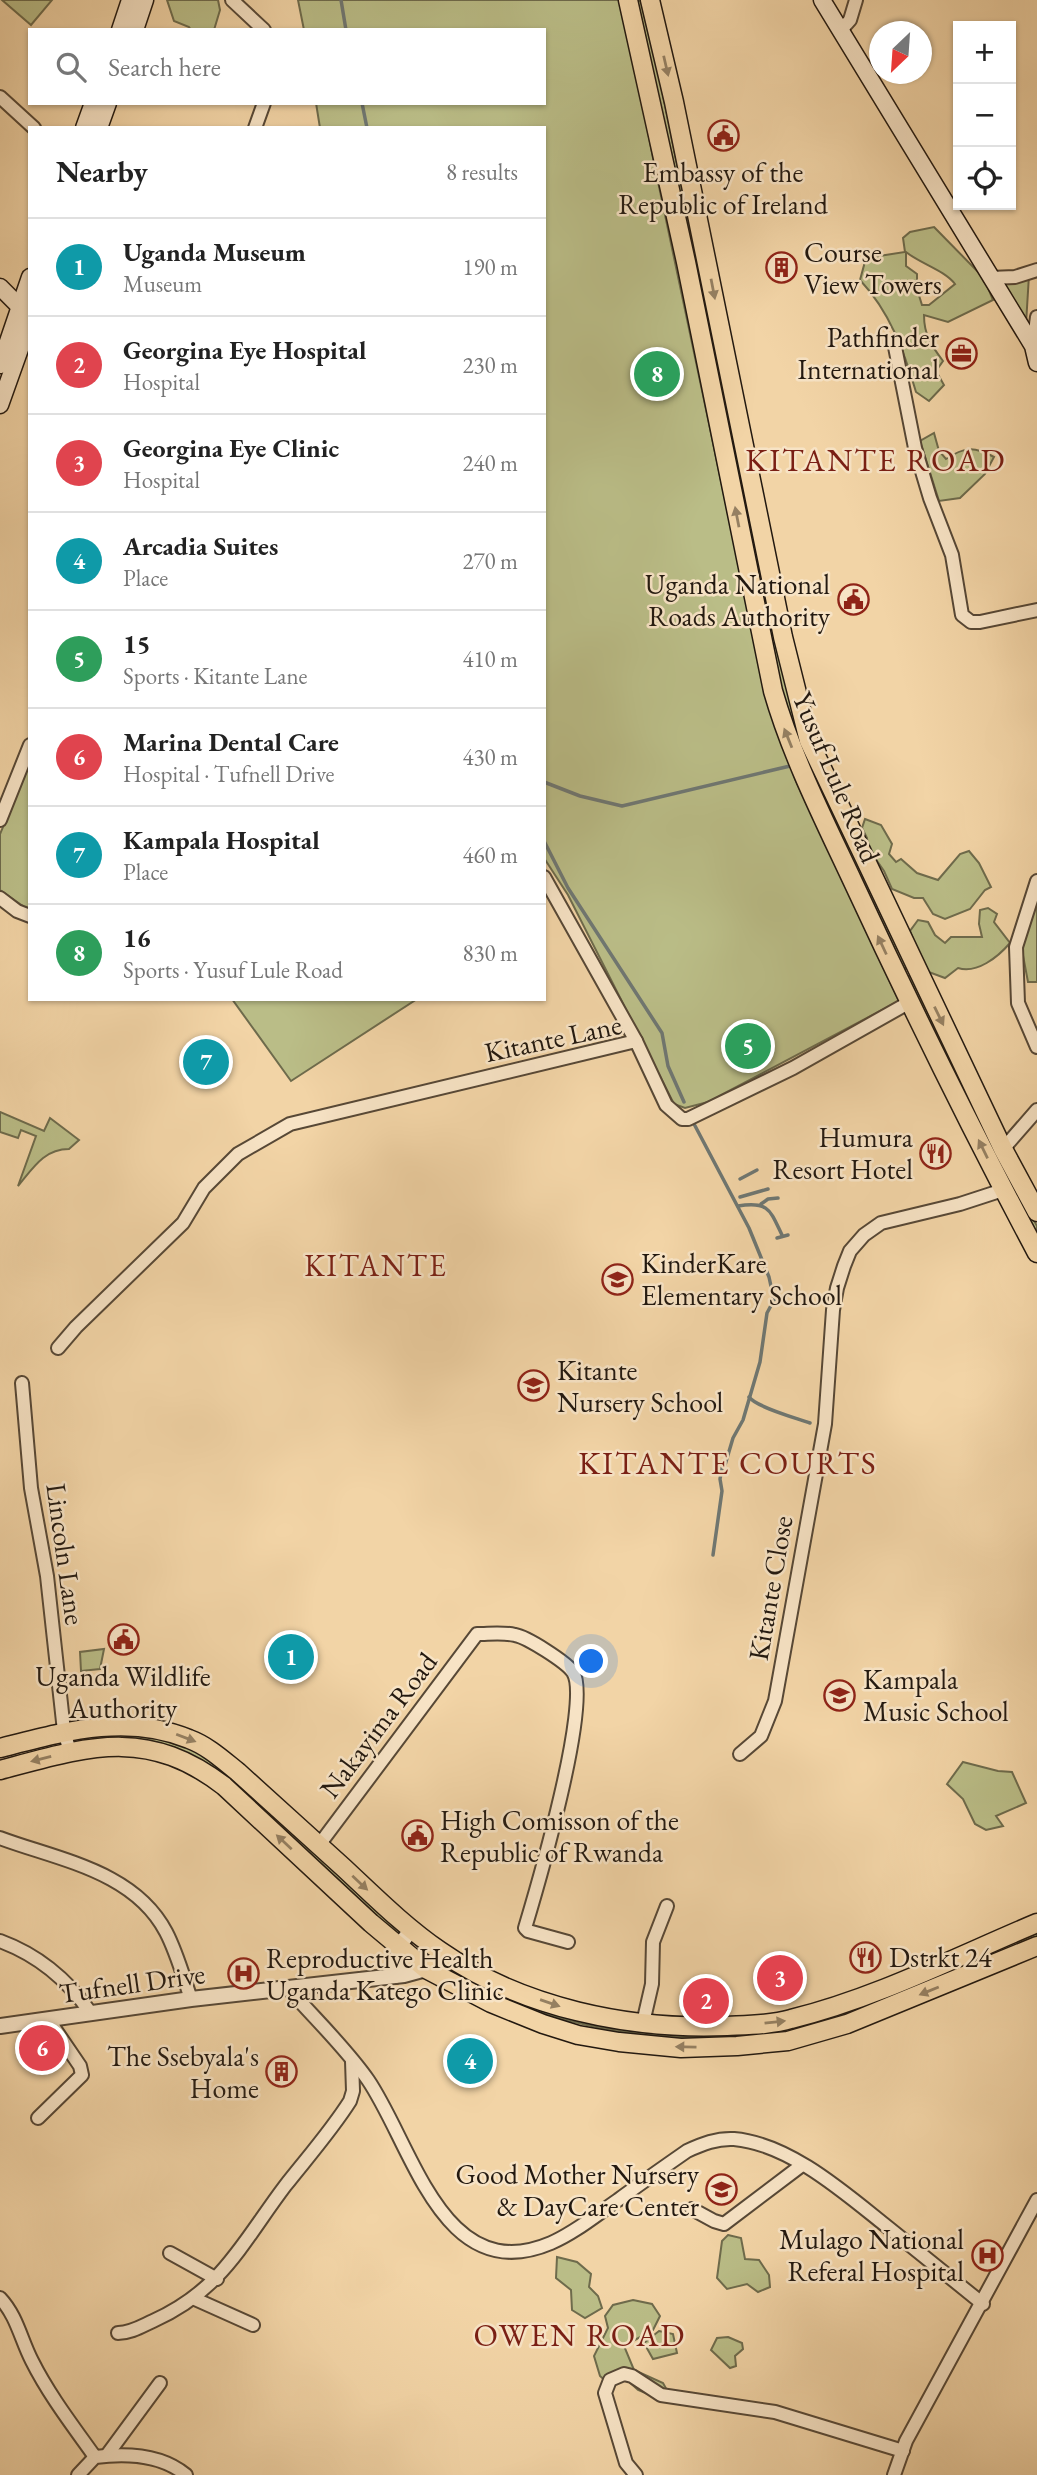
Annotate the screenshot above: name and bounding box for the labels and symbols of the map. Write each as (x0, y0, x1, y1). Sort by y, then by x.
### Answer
north arrow (869, 21, 932, 84)
one-way arrow (661, 56, 672, 78)
public building icon: Embassy of the Republic of Ireland (706, 118, 740, 152)
place label: Embassy of the Republic of Ireland (618, 154, 829, 222)
place label: Course View Towers (804, 234, 942, 302)
building icon: Course View Towers (764, 251, 798, 285)
one-way arrow (707, 278, 718, 300)
place label: Pathfinder International (797, 319, 940, 387)
office icon: Pathfinder International (945, 336, 979, 370)
pin: 8 (634, 348, 680, 400)
district label: KITANTE ROAD (745, 439, 1007, 481)
one-way arrow (732, 506, 743, 528)
place label: Uganda National Roads Authority (645, 566, 831, 634)
public building icon: Uganda National Roads Authority (836, 583, 870, 617)
street label: Yusuf Lule Road (785, 686, 889, 869)
one-way arrow (783, 727, 794, 748)
one-way arrow (876, 935, 887, 956)
street label: Kitante Lane (481, 1006, 625, 1070)
one-way arrow (934, 1006, 945, 1026)
pin: 5 (725, 1020, 771, 1072)
pin: 7 (183, 1036, 229, 1088)
place label: Humura Resort Hotel (772, 1119, 914, 1187)
restaurant icon: Humura Resort Hotel (919, 1136, 953, 1170)
one-way arrow (977, 1139, 989, 1159)
place label: KinderKare Elementary School (641, 1245, 842, 1313)
district label: KITANTE (304, 1246, 448, 1285)
school or university icon: KinderKare Elementary School (601, 1262, 635, 1296)
place label: Kitante Nursery School (557, 1352, 724, 1420)
school or university icon: Kitante Nursery School (517, 1369, 551, 1403)
district label: KITANTE COURTS (578, 1442, 878, 1484)
street label: Lincoln Lane (38, 1481, 94, 1627)
street label: Kitante Close (740, 1513, 800, 1663)
public building icon: Uganda Wildlife Authority (106, 1622, 140, 1656)
pin: 1 (268, 1631, 314, 1683)
street label: Nakayima Road (311, 1644, 445, 1805)
your location (574, 1644, 608, 1678)
place label: Uganda Wildlife Authority (35, 1658, 211, 1726)
place label: Kampala Music School (863, 1661, 1009, 1729)
school or university icon: Kampala Music School (823, 1678, 857, 1712)
one-way arrow (176, 1733, 197, 1744)
one-way arrow (29, 1754, 51, 1765)
place label: High Comisson of the Republic of Rwanda (440, 1802, 679, 1870)
public building icon: High Comisson of the Republic of Rwanda (400, 1819, 434, 1853)
one-way arrow (276, 1834, 293, 1850)
one-way arrow (351, 1875, 368, 1891)
place label: Dstrkt 24 (889, 1939, 992, 1975)
place label: Reproductive Health Uganda Katego Clinic (266, 1940, 504, 2008)
restaurant icon: Dstrkt 24 (849, 1940, 883, 1974)
pin: 3 (757, 1952, 803, 2004)
street label: Tufnell Drive (57, 1955, 207, 2011)
hospital icon: Reproductive Health Uganda Katego Clinic (226, 1957, 260, 1991)
pin: 2 (683, 1975, 729, 2027)
one-way arrow (918, 1985, 939, 1996)
one-way arrow (540, 1999, 561, 2009)
one-way arrow (764, 2016, 786, 2027)
pin: 6 (19, 2022, 65, 2074)
pin: 4 (447, 2035, 493, 2087)
place label: The Ssebyala's Home (107, 2038, 259, 2106)
one-way arrow (675, 2041, 697, 2053)
building icon: The Ssebyala's Home (265, 2055, 299, 2089)
place label: Good Mother Nursery & DayCare Center (456, 2156, 700, 2224)
school or university icon: Good Mother Nursery & DayCare Center (705, 2173, 739, 2207)
place label: Mulago National Referal Hospital (779, 2221, 964, 2289)
hospital icon: Mulago National Referal Hospital (970, 2238, 1004, 2272)
district label: OWEN ROAD (474, 2314, 686, 2356)

